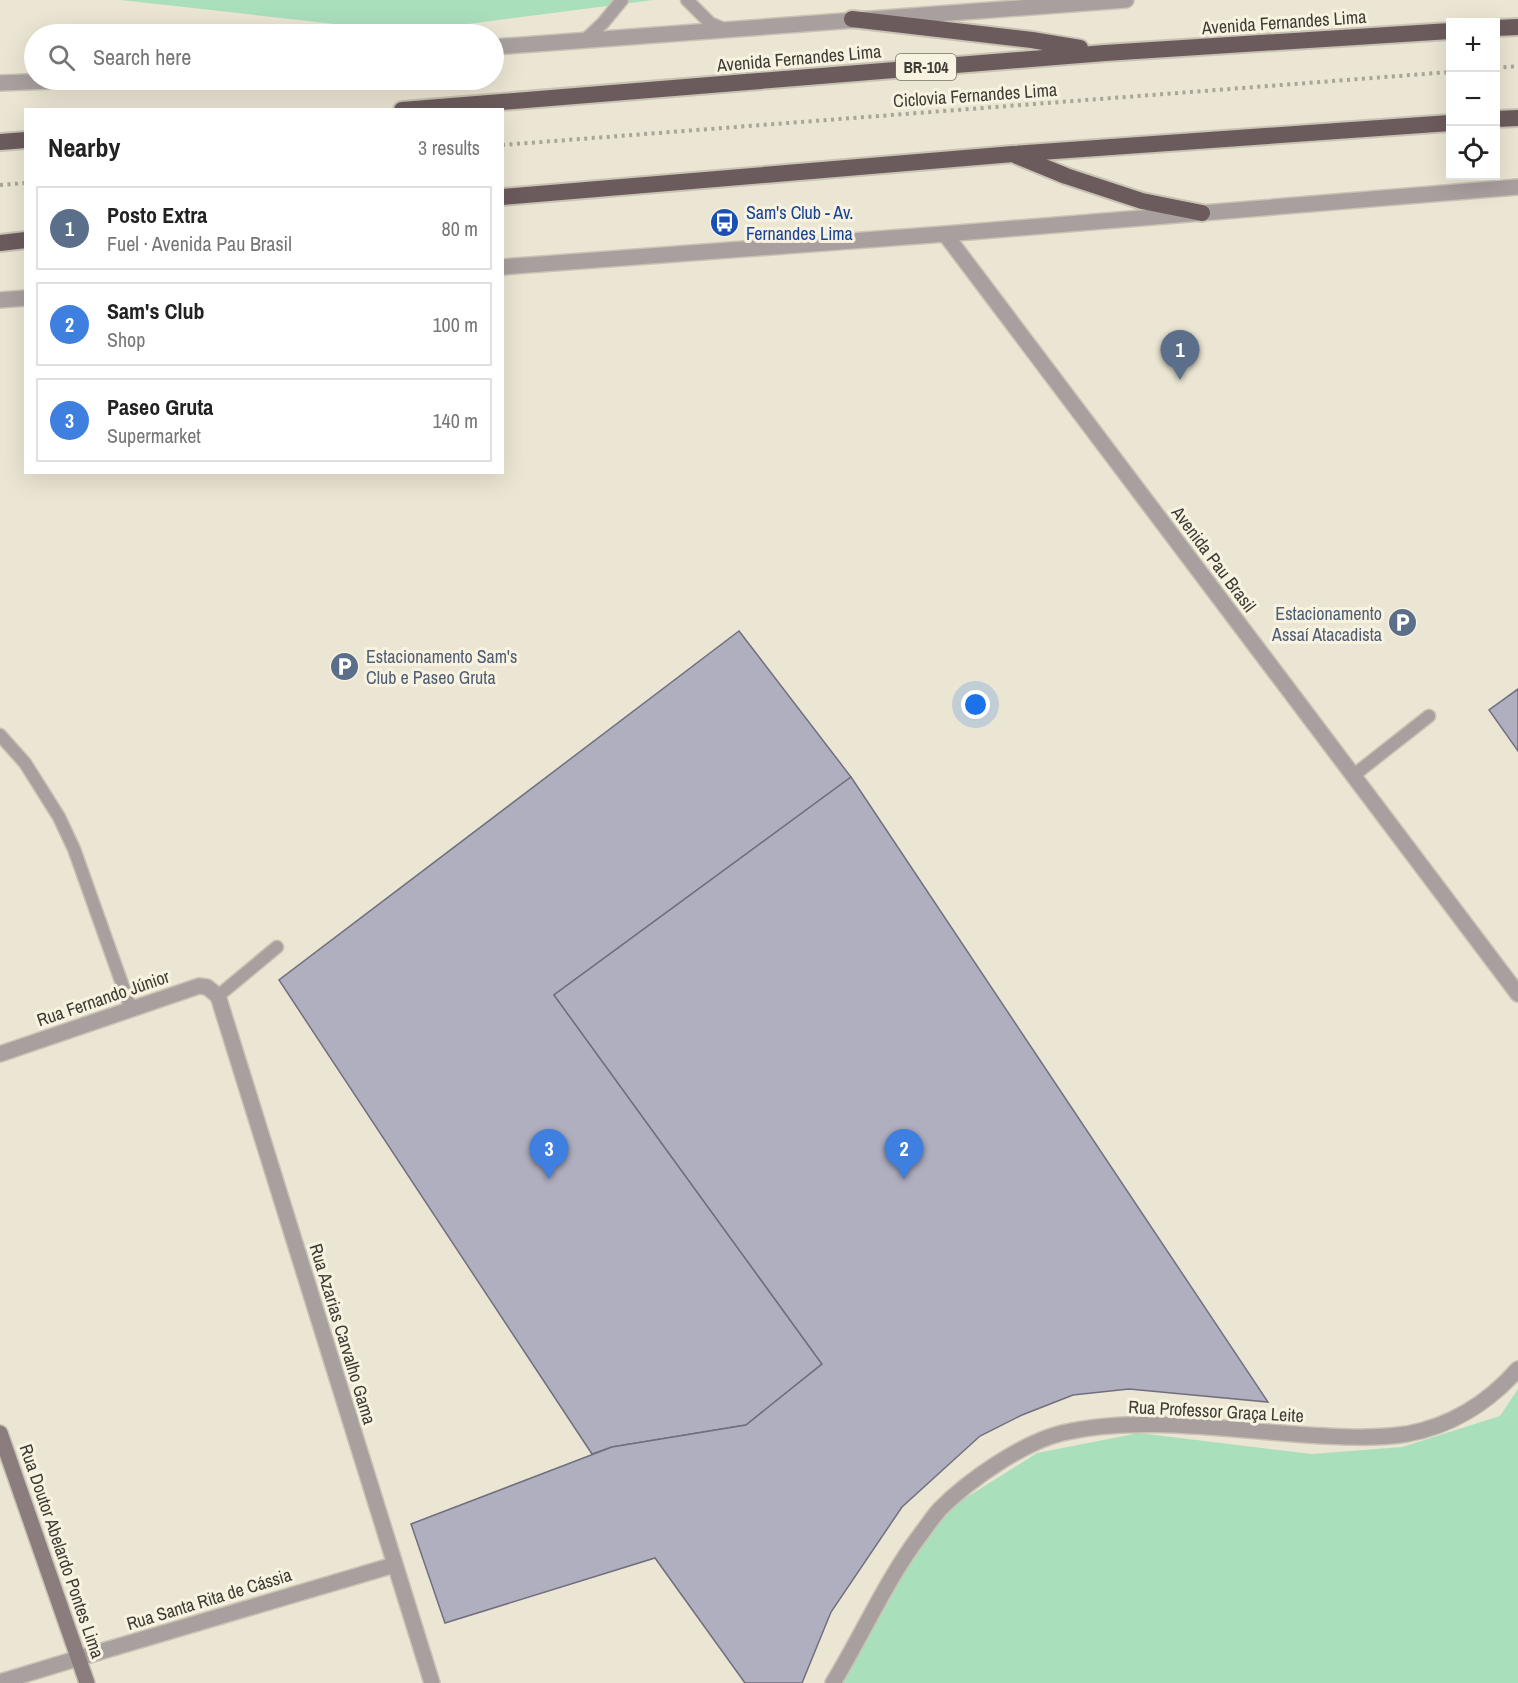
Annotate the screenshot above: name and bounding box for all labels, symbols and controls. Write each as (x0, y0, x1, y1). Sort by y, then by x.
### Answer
street label: Avenida Fernandes Lima (1200, 4, 1367, 40)
map controls (1446, 18, 1500, 180)
button: + (1446, 18, 1500, 72)
search box (24, 24, 504, 90)
street label: Avenida Fernandes Lima (715, 38, 882, 78)
icon: search (45, 41, 78, 74)
text: Search here (93, 42, 191, 72)
road number: BR-104 (896, 54, 956, 80)
button: − (1446, 72, 1500, 126)
street label: Ciclovia Fernandes Lima (892, 77, 1058, 113)
button: locate (1446, 126, 1500, 180)
text: Nearby (48, 130, 120, 165)
text: 3 results (418, 134, 480, 161)
text: Posto Extra (107, 200, 207, 230)
place label: Sam's Club - Av. Fernandes Lima (746, 200, 853, 246)
bus stop icon: Sam's Club - Av. Fernandes Lima (709, 206, 741, 238)
text: 1 (65, 215, 74, 242)
text: 80 m (442, 215, 478, 242)
text: Fuel · Avenida Pau Brasil (107, 230, 292, 257)
text: Sam's Club (107, 296, 205, 326)
text: 2 (65, 311, 74, 338)
text: 100 m (432, 311, 478, 338)
text: Shop (107, 326, 145, 353)
pin: 1 (1160, 330, 1200, 380)
text: Paseo Gruta (107, 392, 213, 422)
text: 3 (65, 407, 74, 434)
text: 140 m (432, 407, 478, 434)
text: Supermarket (107, 422, 201, 449)
street label: Avenida Pau Brasil (1165, 500, 1262, 617)
place label: Estacionamento Assaí Atacadista (1271, 601, 1382, 647)
parking icon: Estacionamento Assaí Atacadista (1387, 607, 1419, 639)
place label: Estacionamento Sam's Club e Paseo Gruta (366, 644, 517, 690)
parking icon: Estacionamento Sam's Club e Paseo Gruta (329, 650, 361, 682)
your location (961, 690, 990, 719)
street label: Rua Fernando Júnior (33, 964, 173, 1032)
pin: 3 (530, 1130, 568, 1179)
pin: 2 (884, 1130, 924, 1179)
street label: Rua Azarias Carvalho Gama (304, 1241, 382, 1427)
street label: Rua Professor Graça Leite (1128, 1394, 1304, 1428)
street label: Rua Doutor Abelardo Pontes Lima (14, 1441, 110, 1661)
street label: Rua Santa Rita de Cássia (123, 1562, 295, 1636)

